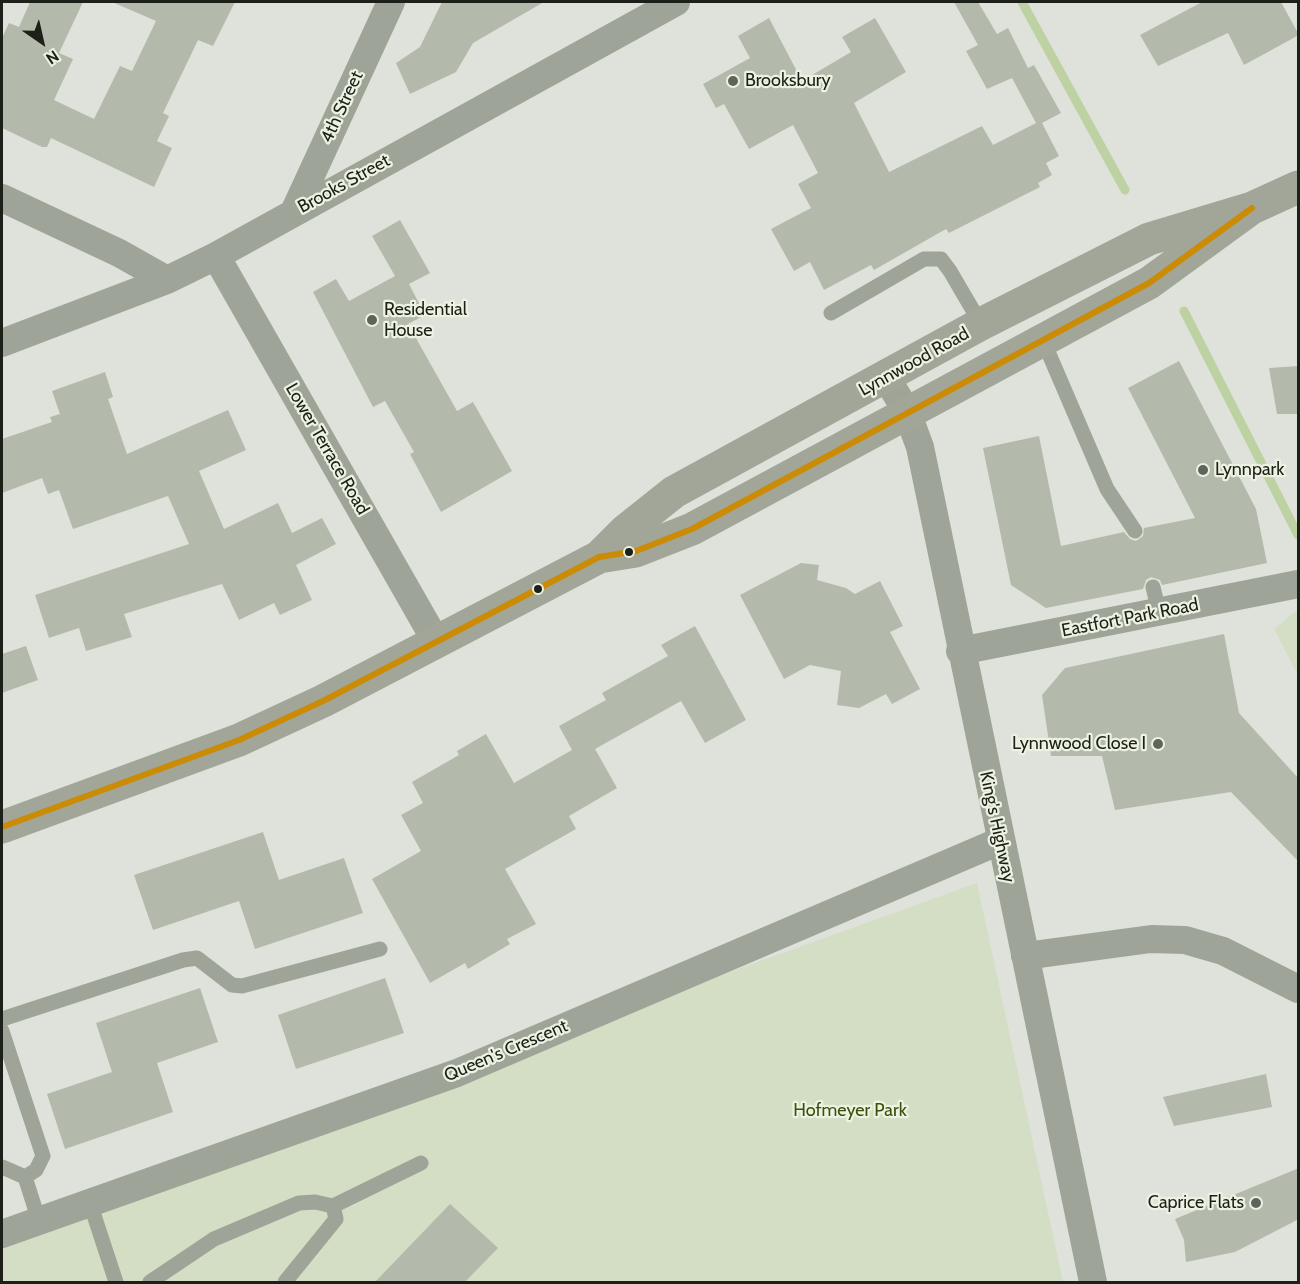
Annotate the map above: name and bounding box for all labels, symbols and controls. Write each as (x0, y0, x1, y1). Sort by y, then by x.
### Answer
north arrow (12, 12, 72, 72)
text: N (42, 46, 62, 68)
street label: 4th Street (316, 68, 368, 146)
place label: Brooksbury (745, 70, 831, 92)
marker: Brooksbury (726, 74, 740, 88)
street label: Brooks Street (294, 150, 394, 218)
place label: Residential House (384, 299, 467, 342)
marker: Residential House (365, 313, 379, 327)
street label: Lynnwood Road (855, 323, 973, 401)
street label: Lower Terrace Road (281, 379, 373, 519)
place label: Lynnpark (1215, 459, 1284, 481)
marker: Lynnpark (1196, 463, 1210, 477)
unlabelled marker (623, 546, 635, 558)
unlabelled marker (532, 583, 544, 595)
street label: Eastfort Park Road (1060, 594, 1200, 642)
place label: Lynnwood Close I (1012, 733, 1146, 755)
marker: Lynnwood Close I (1151, 737, 1165, 751)
street label: King's Highway (975, 769, 1019, 885)
street label: Queen's Crescent (441, 1015, 571, 1087)
park label: Hofmeyer Park (793, 1100, 907, 1122)
place label: Caprice Flats (1148, 1192, 1244, 1214)
marker: Caprice Flats (1249, 1196, 1263, 1210)

